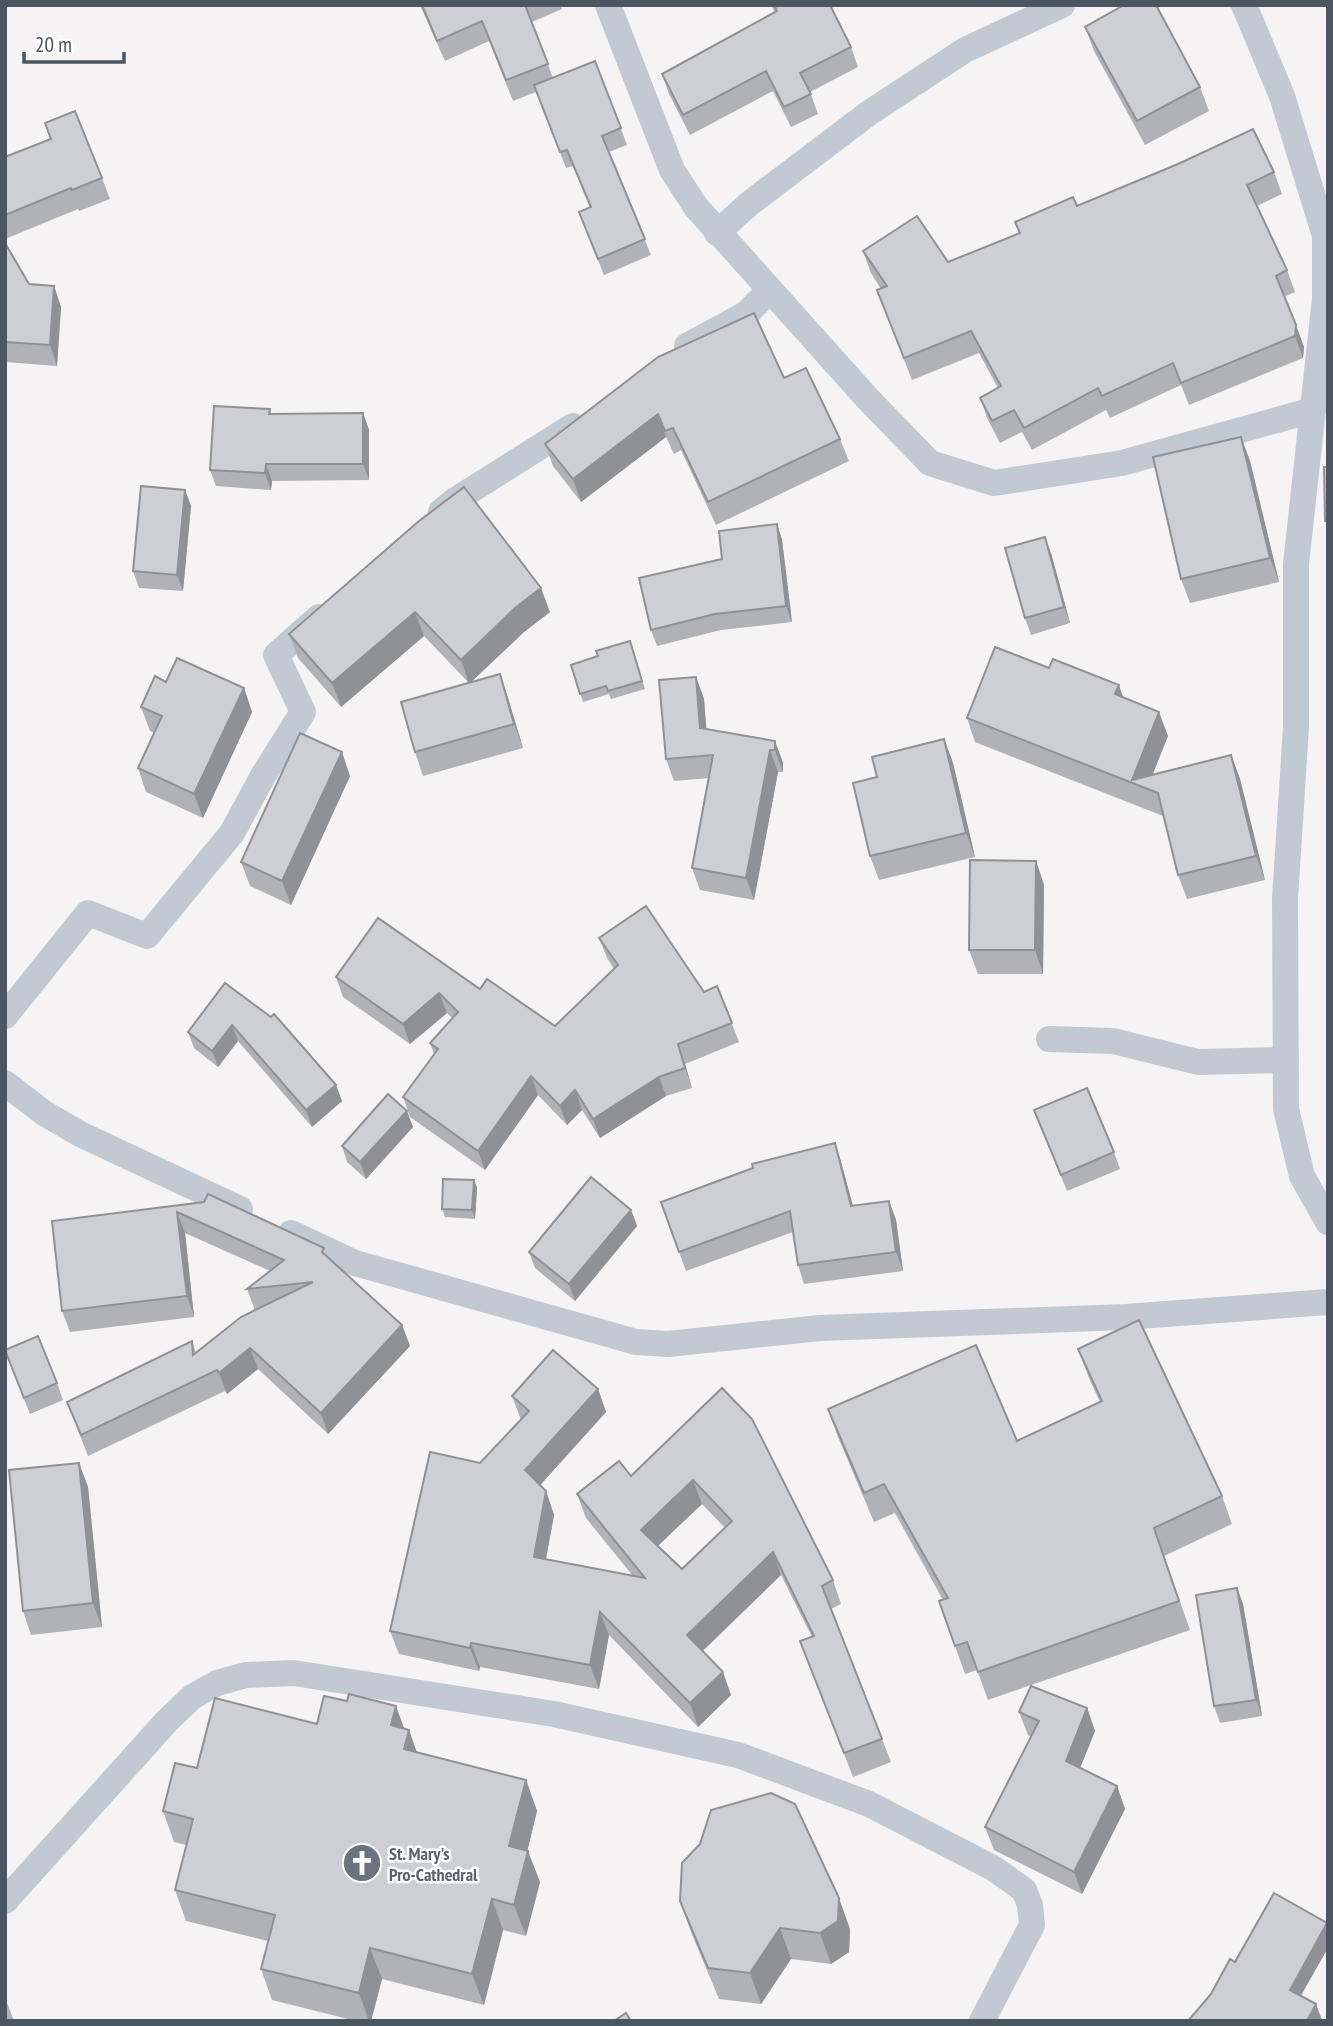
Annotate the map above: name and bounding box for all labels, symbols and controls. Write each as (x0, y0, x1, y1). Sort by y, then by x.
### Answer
scale bar (24, 21, 124, 65)
text: 20 m (35, 31, 72, 58)
church icon: St. Mary's Pro-Cathedral (341, 1842, 383, 1884)
place label: St. Mary's Pro-Cathedral (389, 1842, 478, 1886)

